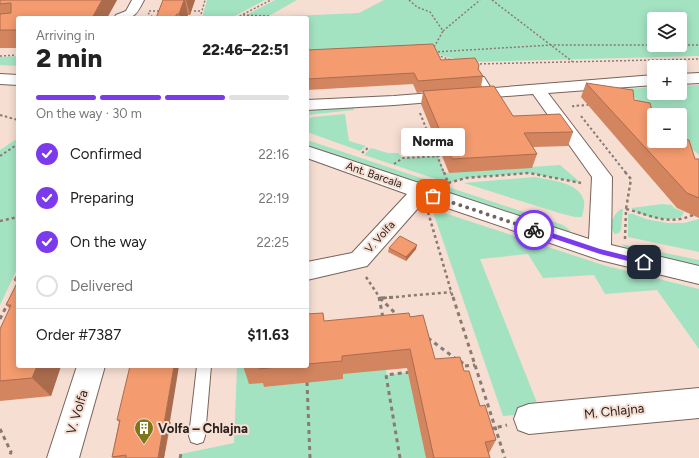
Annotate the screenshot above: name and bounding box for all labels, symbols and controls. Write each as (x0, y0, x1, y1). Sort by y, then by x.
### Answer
map controls (647, 12, 687, 148)
button: layers (647, 12, 687, 52)
text: Arriving in (36, 28, 95, 43)
text: 22:46–22:51 (202, 41, 289, 59)
text: 2 min (36, 42, 102, 74)
button: + (647, 60, 687, 100)
text: On the way · 30 m (36, 106, 142, 121)
button: − (647, 108, 687, 148)
callout: Norma (401, 128, 465, 156)
text: Norma (412, 134, 454, 149)
icon: check (36, 143, 58, 165)
text: Confirmed (70, 145, 142, 163)
text: 22:16 (258, 147, 289, 162)
street label: Ant. Barcala (344, 159, 404, 191)
pin (416, 179, 450, 213)
icon: bag (422, 185, 444, 207)
icon: check (36, 187, 58, 209)
text: Preparing (70, 189, 134, 207)
text: 22:19 (258, 191, 289, 206)
courier (514, 210, 554, 250)
street label: V. Volfa (362, 218, 398, 256)
icon: bike (523, 219, 545, 241)
icon: check (36, 231, 58, 253)
text: On the way (70, 233, 147, 251)
text: 22:25 (256, 235, 289, 250)
pin (627, 245, 661, 279)
icon: home (633, 251, 655, 273)
text: Delivered (70, 277, 133, 295)
text: Order #7387 (36, 326, 121, 344)
text: $11.63 (247, 326, 289, 344)
street label: V. Volfa (63, 388, 91, 436)
street label: M. Chlajna (583, 400, 645, 422)
building icon: Volfa – Chlajna (133, 417, 155, 445)
place label: Volfa – Chlajna (158, 421, 248, 436)

